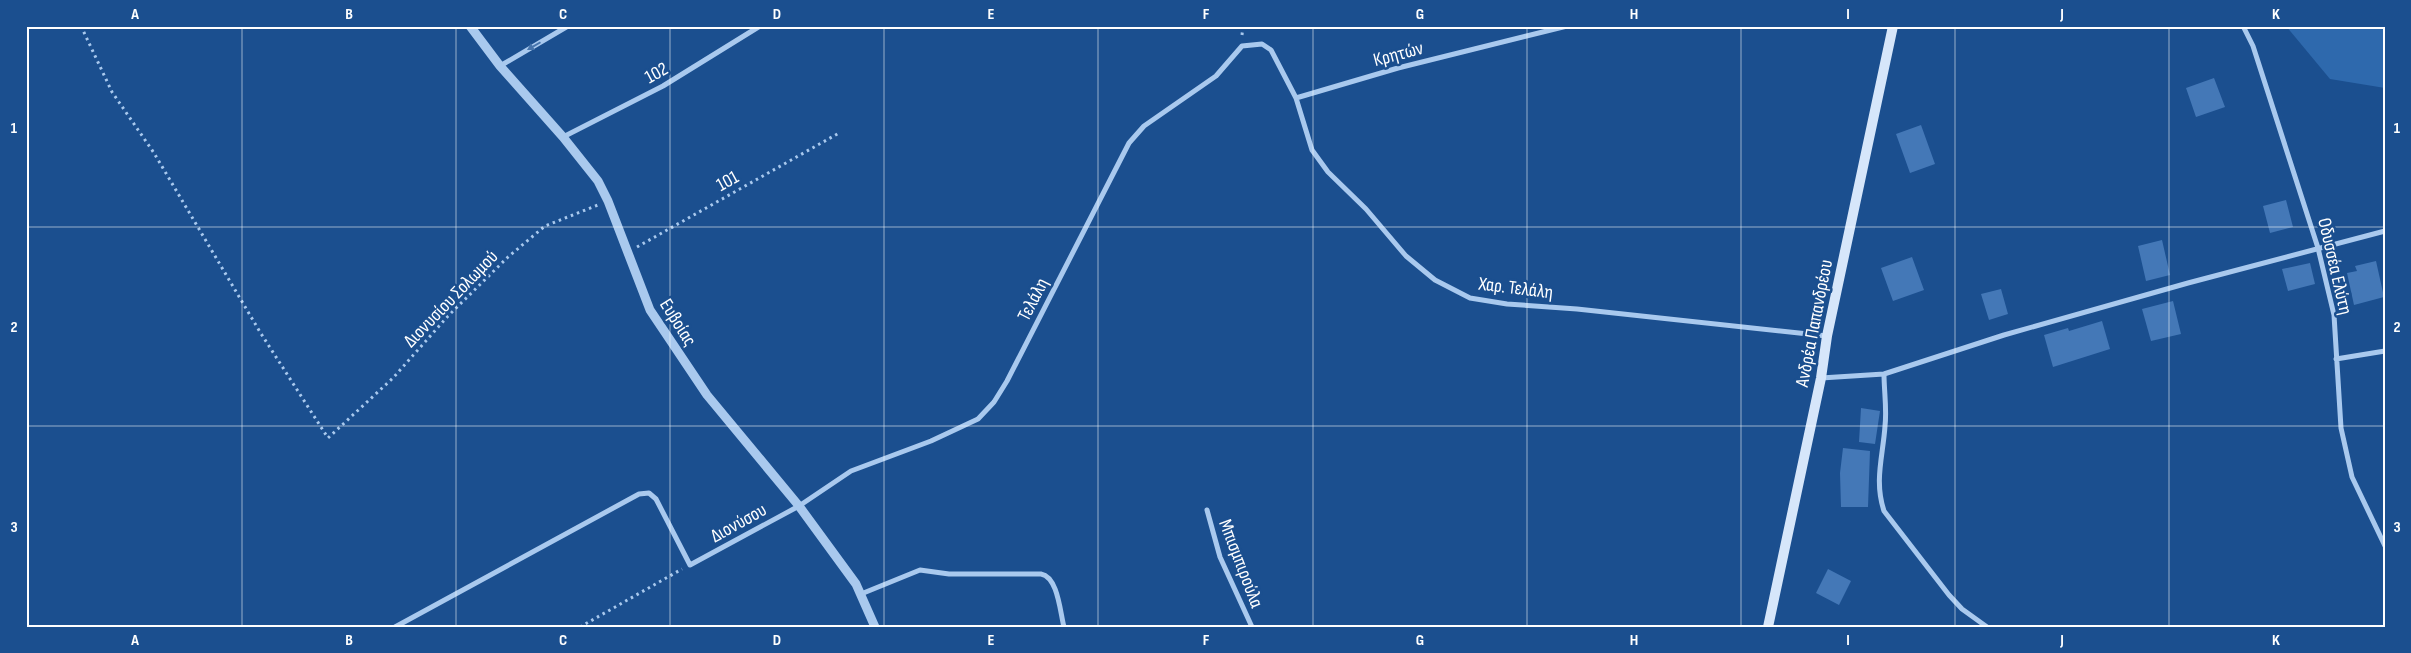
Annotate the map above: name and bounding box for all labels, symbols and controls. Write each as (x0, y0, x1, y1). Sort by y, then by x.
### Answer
text: A (130, 5, 139, 24)
text: B (345, 5, 353, 24)
text: C (559, 5, 567, 24)
text: D (773, 5, 781, 24)
text: E (988, 5, 995, 24)
text: F (1203, 5, 1210, 24)
text: G (1416, 5, 1424, 24)
text: H (1630, 5, 1638, 24)
text: I (1846, 5, 1850, 24)
text: J (2059, 5, 2064, 24)
text: K (2272, 5, 2280, 24)
street label: Κρητών (1371, 37, 1426, 72)
one-way arrow (527, 42, 541, 50)
street label: 102 (641, 58, 672, 89)
text: 1 (11, 119, 18, 138)
text: 1 (2394, 119, 2401, 138)
street label: 101 (713, 166, 743, 197)
street label: Οδυσσέα Ελύτη (2312, 216, 2357, 317)
street label: Διονυσίου Σολωμού (399, 246, 503, 352)
street label: Ανδρέα Παπανδρέου (1791, 258, 1838, 390)
street label: Χαρ. Τελάλη (1476, 272, 1554, 304)
street label: Τελάλη (1013, 274, 1054, 325)
street label: Ευβοίας (654, 295, 701, 351)
text: 2 (10, 318, 18, 337)
text: 2 (2393, 318, 2401, 337)
street label: Διονύσου (707, 499, 771, 548)
street label: Μπισμπιρούλα (1213, 516, 1268, 611)
text: 3 (10, 518, 18, 537)
text: 3 (2393, 518, 2401, 537)
text: A (130, 631, 139, 650)
text: B (345, 631, 353, 650)
text: C (559, 631, 567, 650)
text: D (773, 631, 781, 650)
text: E (988, 631, 995, 650)
text: F (1203, 631, 1210, 650)
text: G (1416, 631, 1424, 650)
text: H (1630, 631, 1638, 650)
text: I (1846, 631, 1850, 650)
text: J (2059, 631, 2064, 650)
text: K (2272, 631, 2280, 650)

